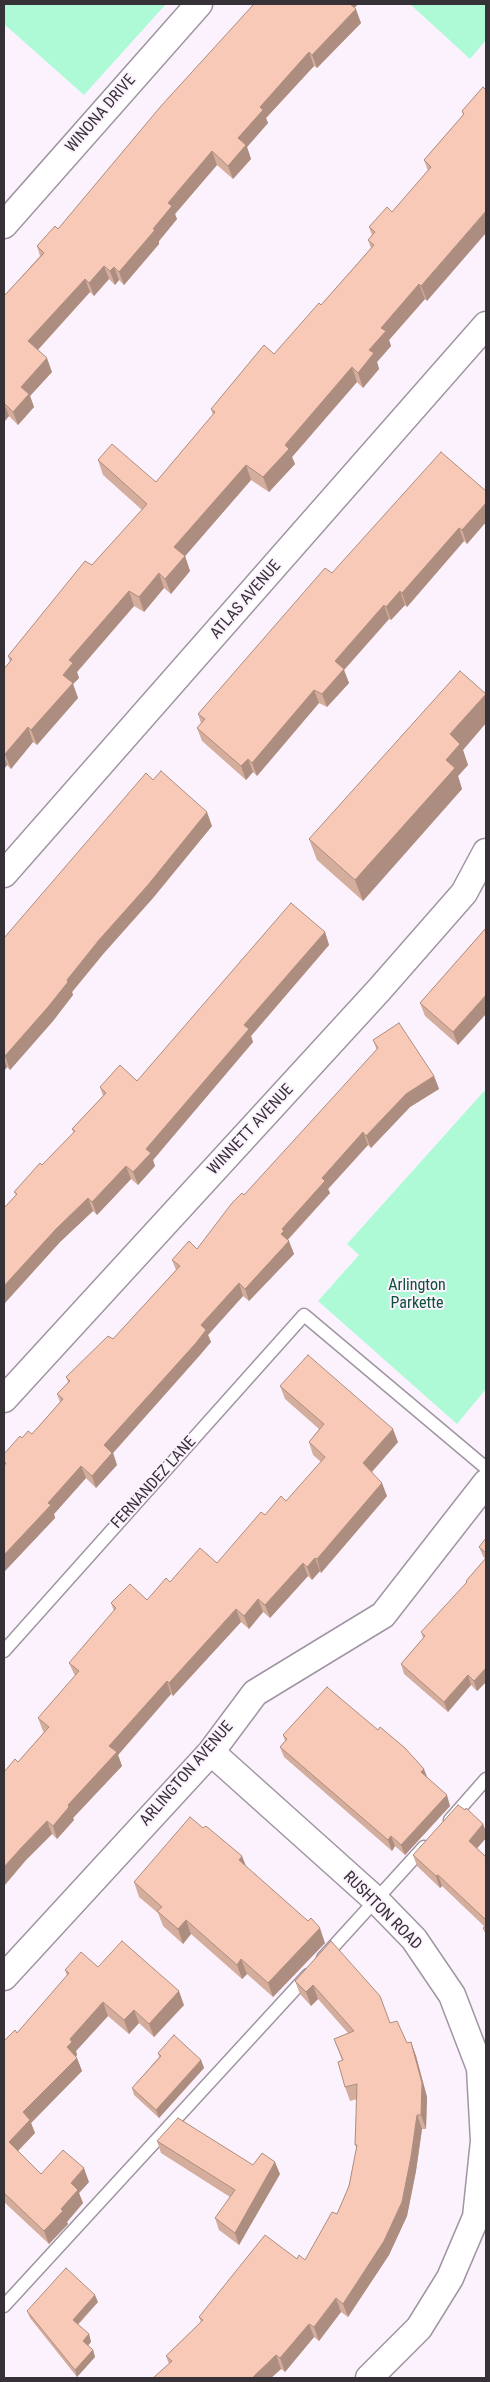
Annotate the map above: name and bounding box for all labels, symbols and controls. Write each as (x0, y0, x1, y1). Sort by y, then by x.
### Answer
street label: WINONA DRIVE (62, 71, 140, 157)
street label: ATLAS AVENUE (207, 557, 285, 643)
street label: WINNETT AVENUE (204, 1081, 298, 1179)
park label: Arlington Parkette (388, 1276, 446, 1314)
street label: FERNANDEZ LANE (108, 1433, 200, 1533)
street label: ARLINGTON AVENUE (136, 1718, 238, 1830)
street label: RUSHTON ROAD (339, 1868, 425, 1954)

